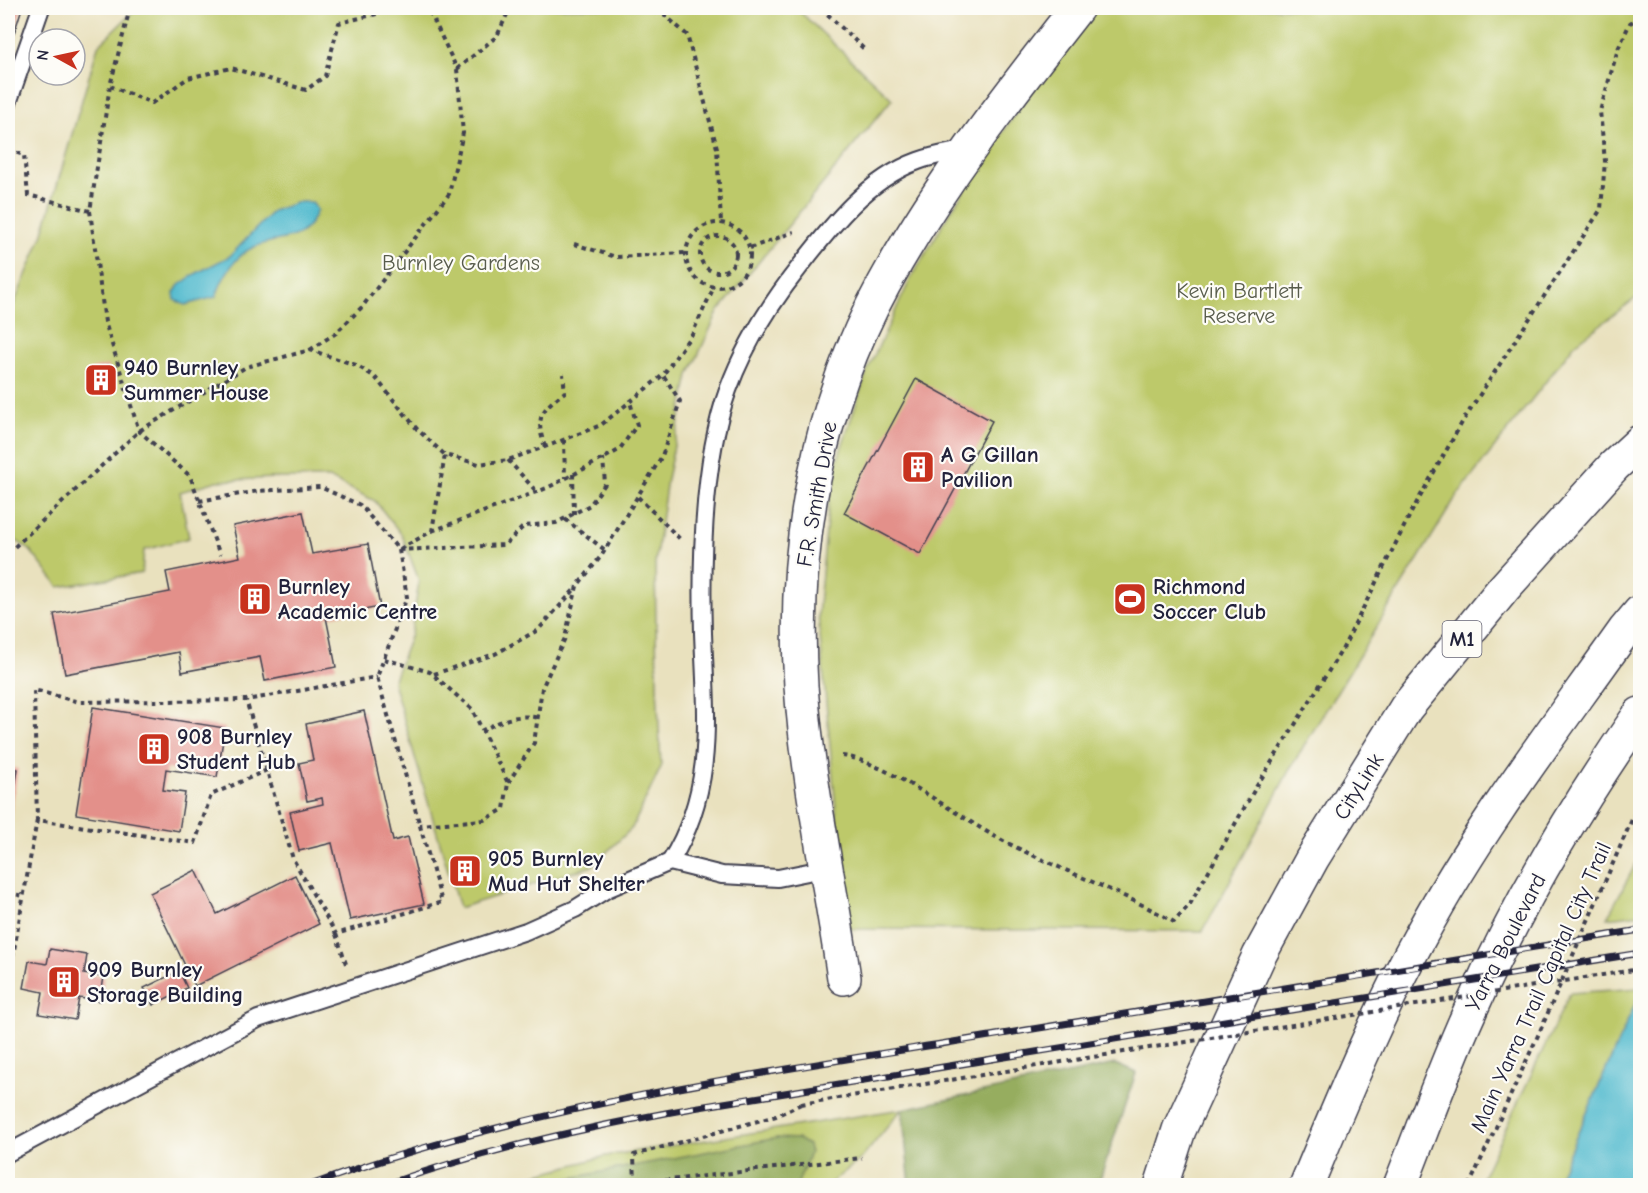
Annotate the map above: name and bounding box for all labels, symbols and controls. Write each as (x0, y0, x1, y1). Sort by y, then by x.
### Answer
north arrow (27, 27, 87, 87)
text: N (33, 49, 53, 61)
park label: Burnley Gardens (382, 250, 540, 276)
park label: Kevin Bartlett Reserve (1176, 278, 1302, 329)
place label: 940 Burnley Summer House (124, 355, 269, 406)
building icon: 940 Burnley Summer House (83, 362, 119, 398)
street label: F.R. Smith Drive (791, 420, 843, 569)
place label: A G Gillan Pavilion (941, 442, 1039, 493)
building icon: A G Gillan Pavilion (900, 449, 936, 485)
place label: Burnley Academic Centre (278, 574, 437, 625)
place label: Richmond Soccer Club (1153, 574, 1266, 625)
building icon: Burnley Academic Centre (237, 581, 273, 617)
sports icon: Richmond Soccer Club (1112, 581, 1148, 617)
road number: M1 (1442, 621, 1482, 657)
place label: 908 Burnley Student Hub (177, 724, 296, 775)
building icon: 908 Burnley Student Hub (136, 731, 172, 767)
street label: CityLink (1328, 748, 1390, 825)
street label: Main Yarra Trail Capital City Trail (1465, 838, 1617, 1137)
place label: 905 Burnley Mud Hut Shelter (488, 846, 645, 897)
building icon: 905 Burnley Mud Hut Shelter (447, 853, 483, 889)
street label: Yarra Boulevard (1460, 869, 1552, 1016)
place label: 909 Burnley Storage Building (87, 957, 243, 1008)
building icon: 909 Burnley Storage Building (46, 964, 82, 1000)

